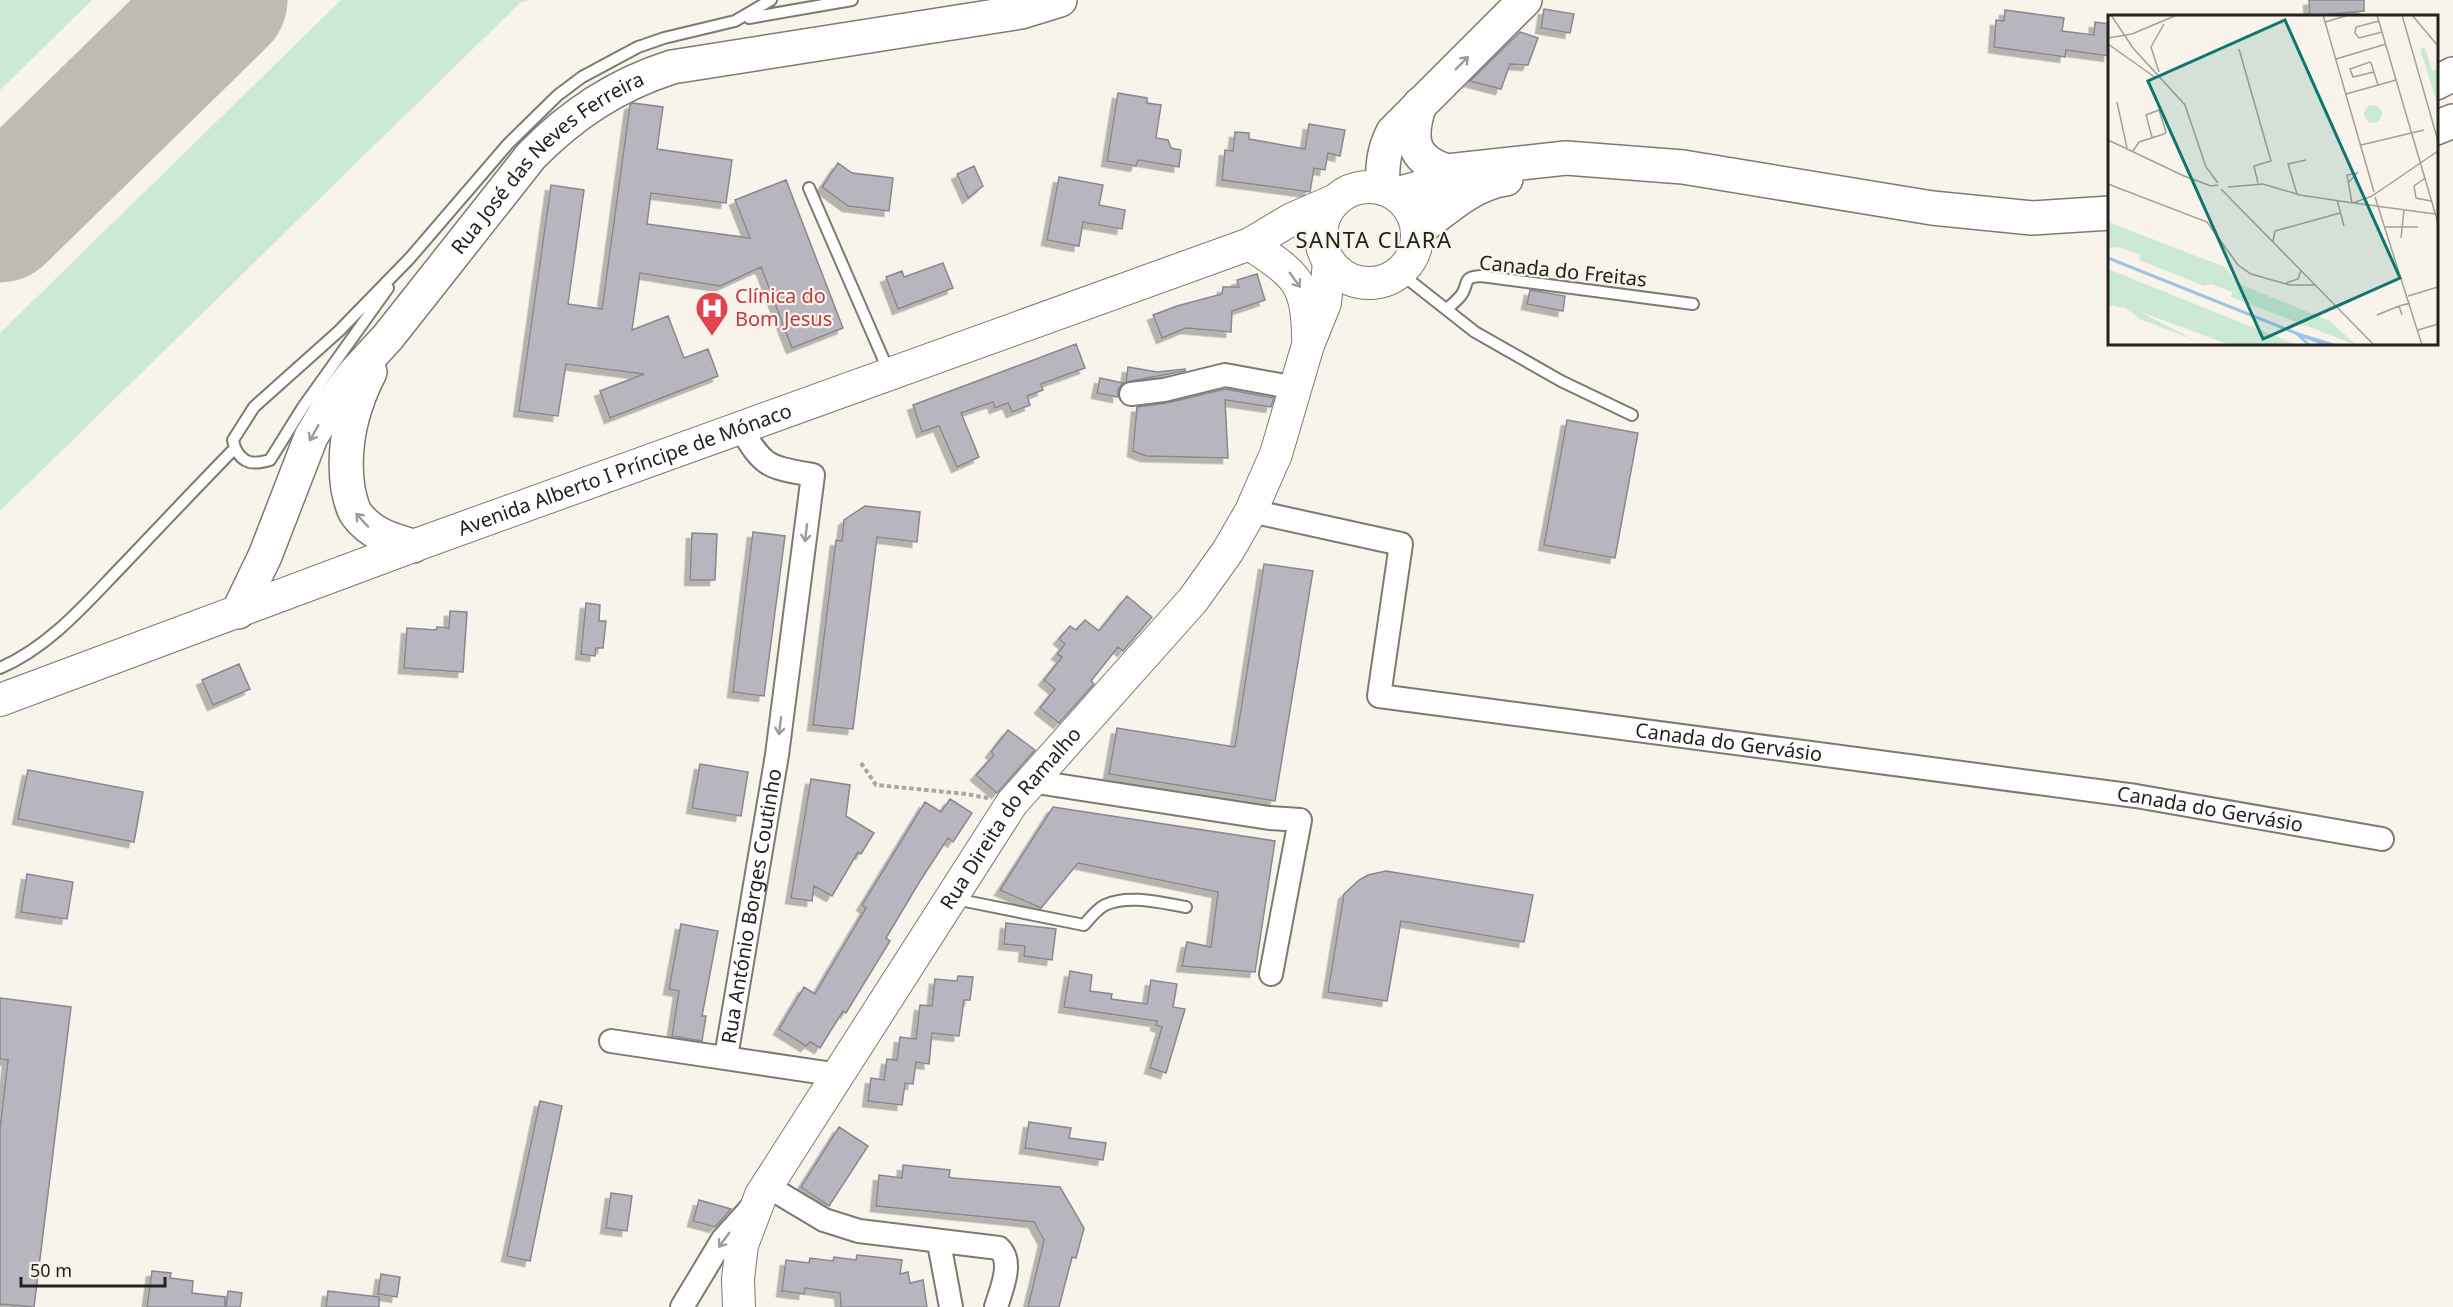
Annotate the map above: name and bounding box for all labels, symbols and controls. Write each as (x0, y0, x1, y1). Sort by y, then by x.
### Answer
inset map (2108, 15, 2438, 345)
one-way arrow (1454, 55, 1469, 70)
street label: Rua José das Neves Ferreira (445, 65, 648, 259)
district label: SANTA CLARA (1295, 224, 1453, 254)
street label: Canada do Freitas (1478, 248, 1648, 293)
one-way arrow (1288, 272, 1301, 288)
place label: Clínica do Bom Jesus (735, 282, 832, 332)
hospital icon: Clínica do Bom Jesus (694, 290, 730, 337)
street label: Avenida Alberto I Príncipe de Mónaco (454, 397, 795, 542)
one-way arrow (308, 424, 320, 441)
one-way arrow (355, 512, 369, 527)
one-way arrow (800, 522, 811, 542)
one-way arrow (775, 716, 786, 735)
street label: Canada do Gervásio (1634, 716, 1824, 767)
street label: Rua Direita do Ramalho (933, 721, 1087, 915)
street label: Rua António Borges Coutinho (714, 766, 787, 1046)
street label: Canada do Gervásio (2116, 780, 2305, 838)
one-way arrow (718, 1231, 730, 1247)
scale bar (21, 1250, 165, 1288)
text: 50 m (30, 1258, 72, 1282)

